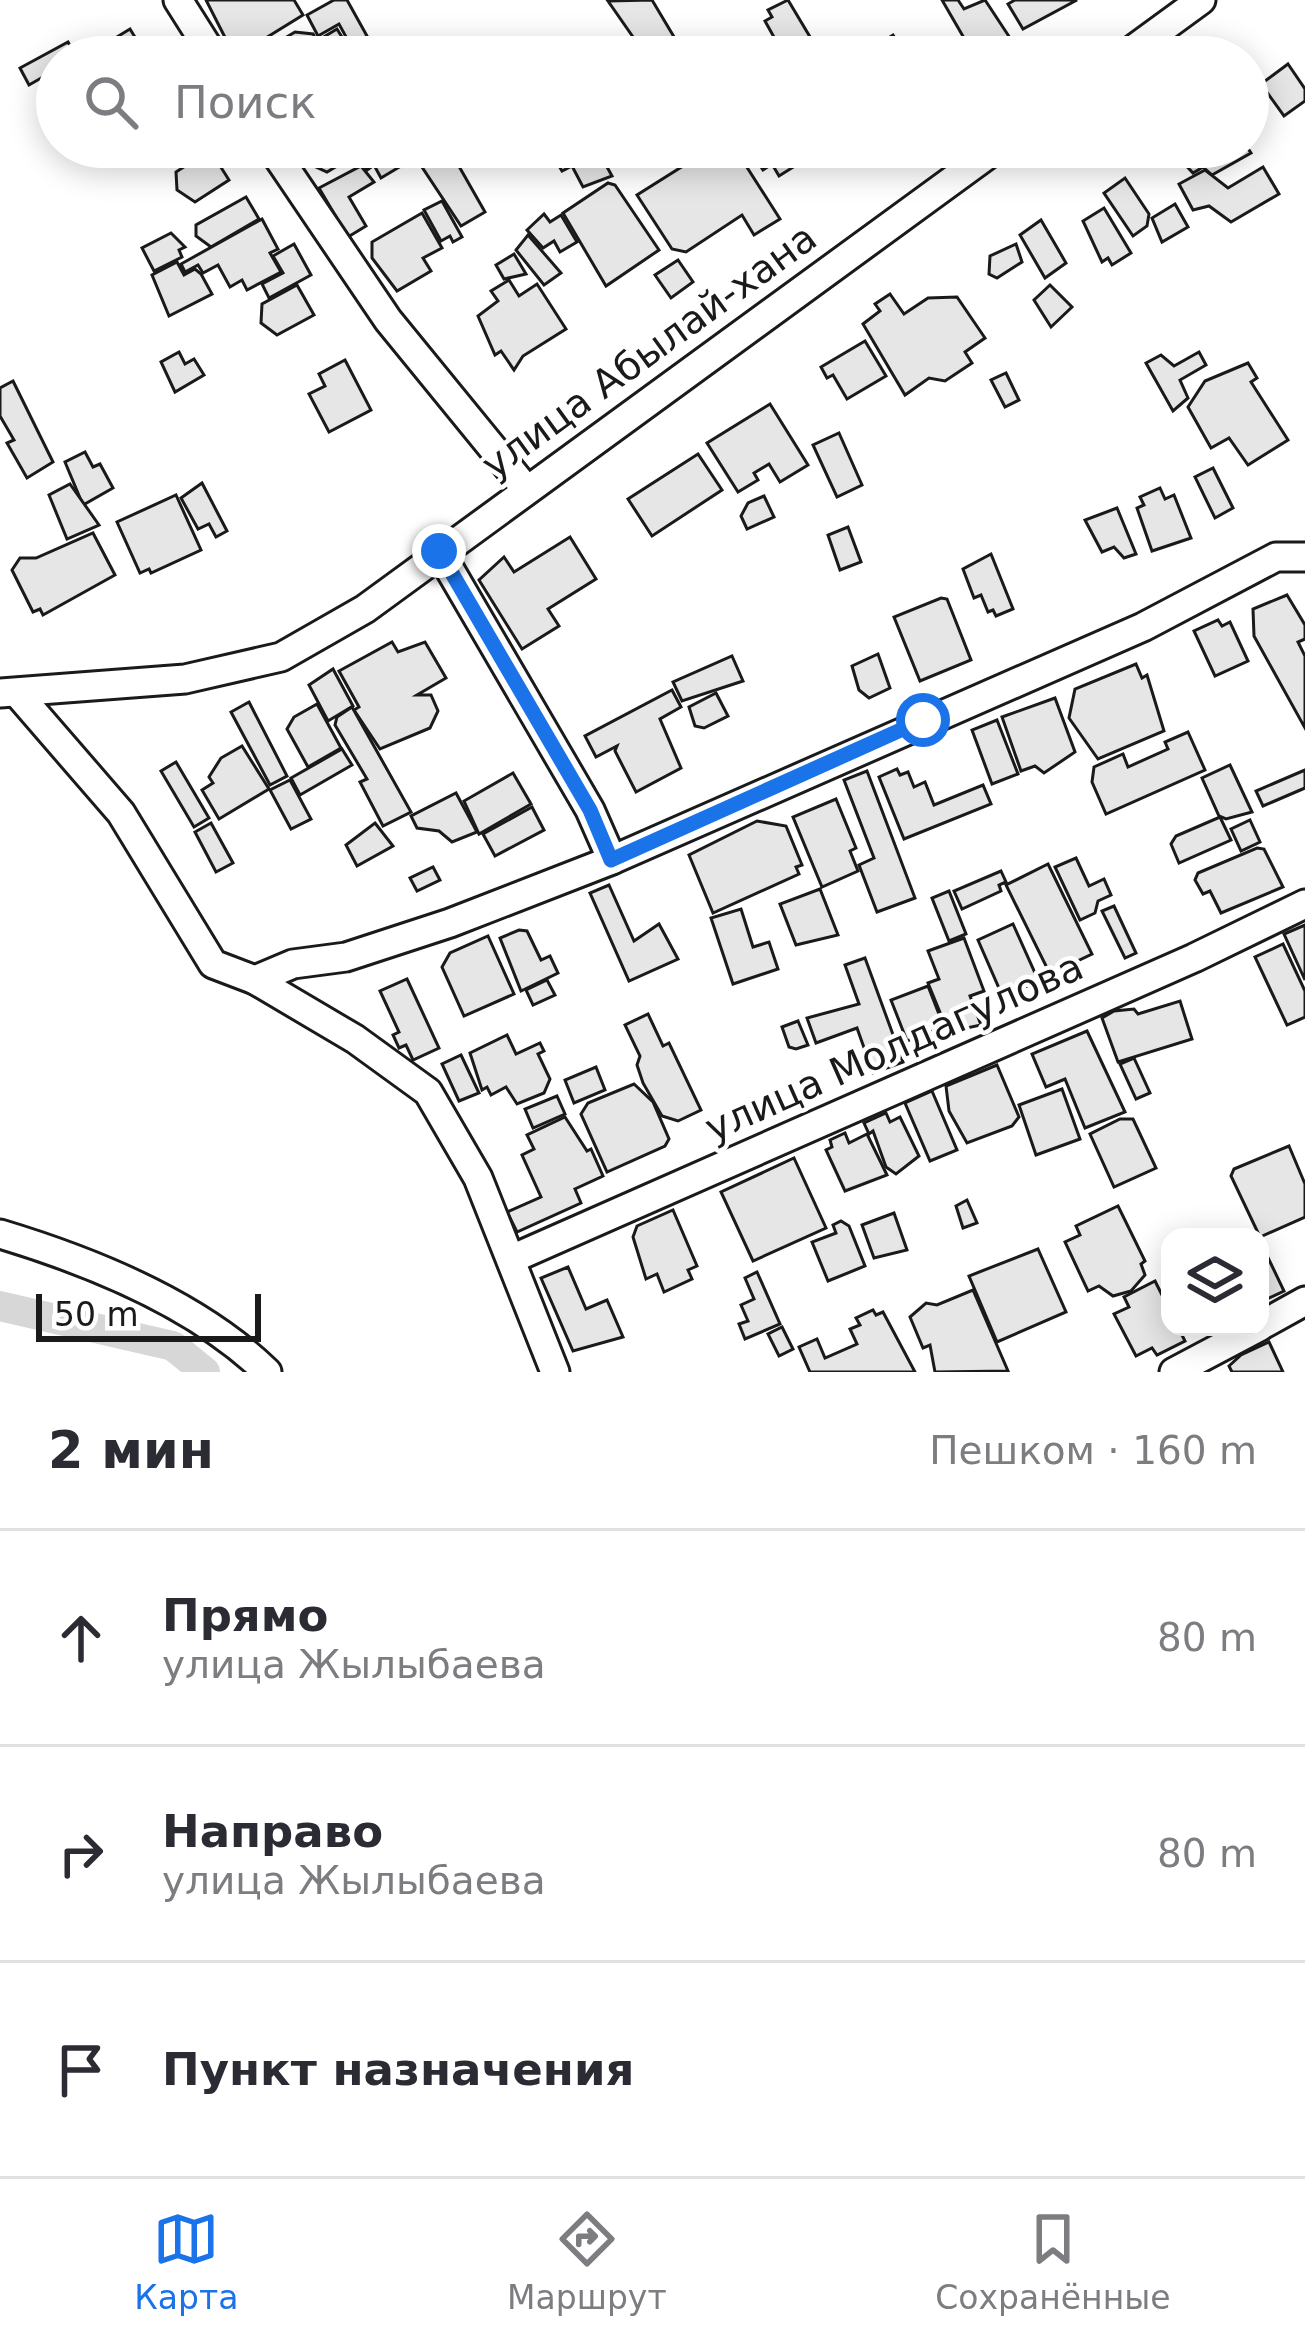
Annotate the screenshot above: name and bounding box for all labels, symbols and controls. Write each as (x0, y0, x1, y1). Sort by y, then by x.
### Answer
search box (36, 36, 1269, 168)
icon: search (78, 69, 144, 135)
text: Поиск (174, 76, 317, 129)
street label: улица Абылай-хана (473, 215, 825, 487)
route end (412, 524, 466, 578)
route start (896, 693, 950, 747)
street label: улица Молдагулова (698, 943, 1090, 1151)
map controls (1161, 1228, 1269, 1336)
button: layers (1161, 1228, 1269, 1336)
scale bar (36, 1288, 261, 1341)
text: 50 m (54, 1295, 139, 1334)
text: 2 мин (48, 1421, 214, 1480)
text: Пешком · 160 m (929, 1428, 1257, 1473)
text: Прямо (162, 1589, 328, 1642)
icon: ahead (48, 1605, 114, 1671)
text: 80 m (1157, 1615, 1257, 1660)
text: улица Жылыбаева (162, 1642, 546, 1687)
text: Направо (162, 1805, 383, 1858)
icon: right (48, 1821, 114, 1887)
text: 80 m (1157, 1831, 1257, 1876)
text: улица Жылыбаева (162, 1858, 546, 1903)
icon: arrive (48, 2037, 114, 2103)
text: Пункт назначения (162, 2043, 634, 2096)
tab: Карта (134, 2206, 238, 2317)
tab: Маршрут (507, 2206, 667, 2317)
tab: Сохранённые (935, 2206, 1171, 2317)

